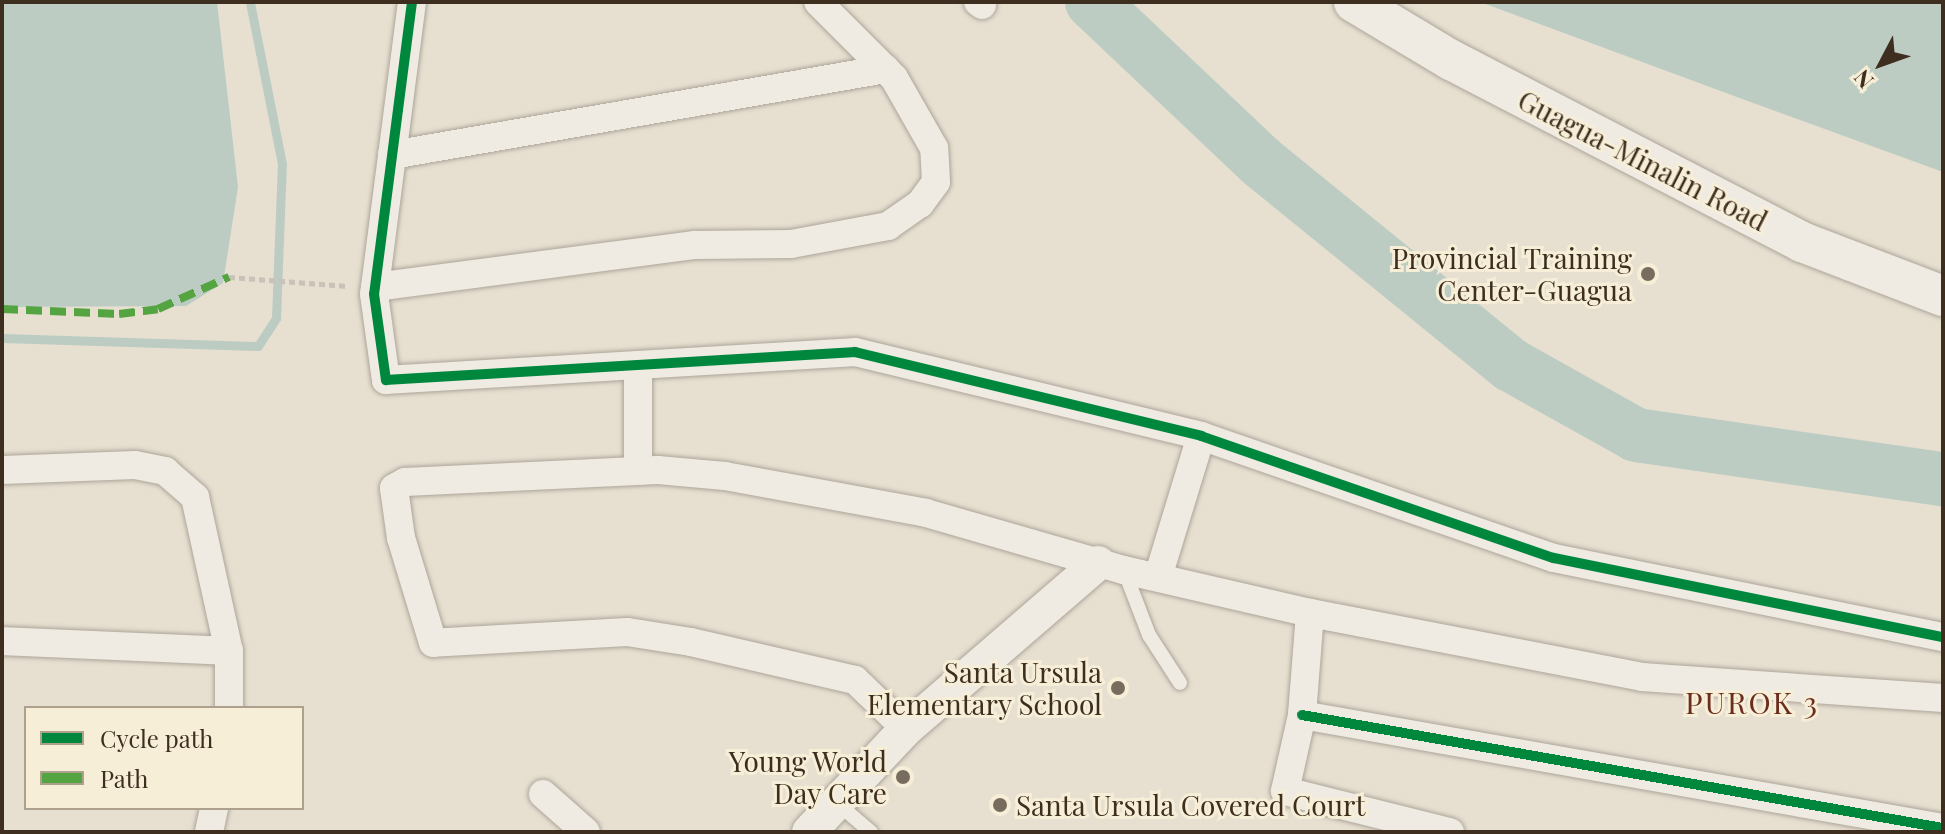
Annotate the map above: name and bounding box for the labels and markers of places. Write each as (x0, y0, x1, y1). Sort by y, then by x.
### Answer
place label: Provincial Training Center-Guagua (1391, 241, 1632, 307)
marker: Provincial Training Center-Guagua (1639, 265, 1657, 283)
place label: Santa Ursula Elementary School (866, 655, 1102, 721)
marker: Santa Ursula Elementary School (1109, 679, 1127, 697)
place label: Young World Day Care (728, 744, 887, 810)
marker: Young World Day Care (894, 768, 912, 786)
place label: Santa Ursula Covered Court (1016, 788, 1366, 822)
marker: Santa Ursula Covered Court (991, 796, 1009, 814)

